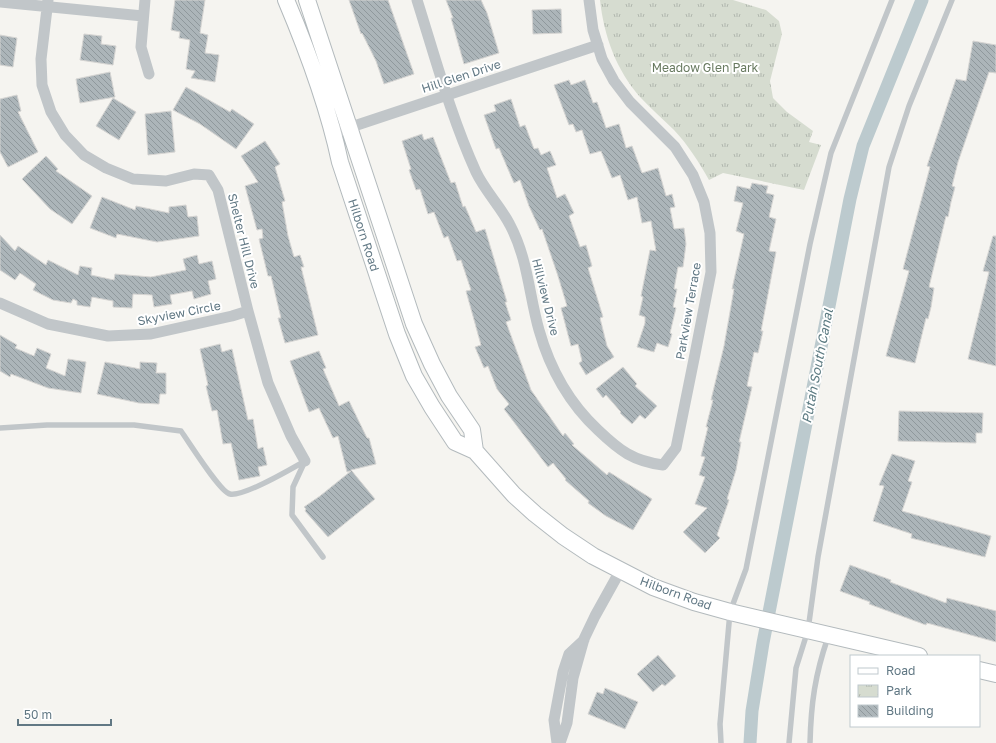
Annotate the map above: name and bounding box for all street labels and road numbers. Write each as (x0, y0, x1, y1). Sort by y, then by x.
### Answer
street label: Hill Glen Drive (420, 56, 502, 96)
street label: Shelter Hill Drive (225, 192, 263, 290)
street label: Hilborn Road (345, 197, 383, 273)
street label: Hillview Drive (529, 257, 563, 337)
street label: Parkview Terrace (672, 261, 704, 361)
street label: Skyview Circle (136, 298, 222, 328)
street label: Hilborn Road (638, 573, 714, 613)

